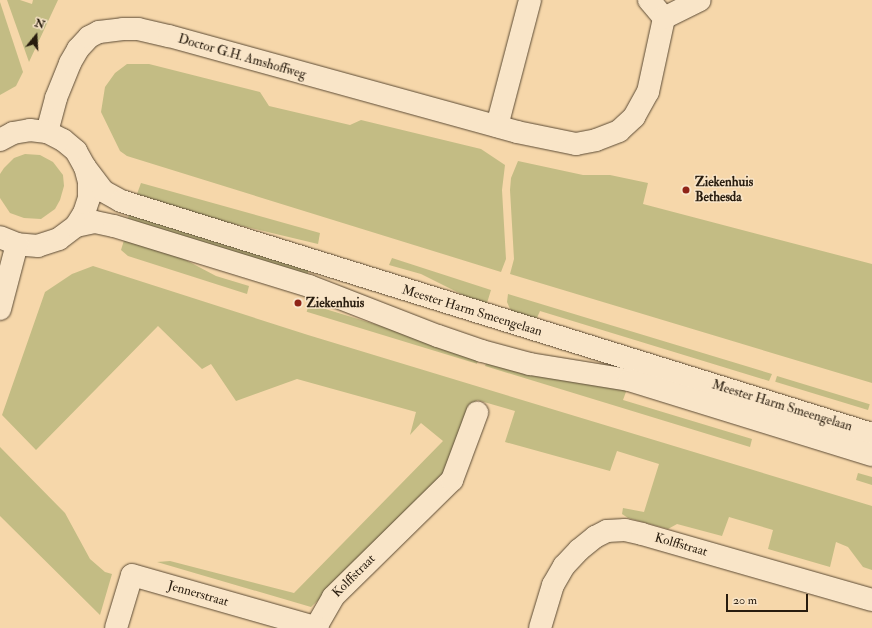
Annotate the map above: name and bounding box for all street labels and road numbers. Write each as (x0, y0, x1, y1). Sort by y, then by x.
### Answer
street label: Doctor G.H. Amshoffweg (176, 31, 308, 83)
street label: Meester Harm Smeengelaan (400, 282, 544, 340)
street label: Meester Harm Smeengelaan (710, 377, 854, 435)
street label: Kolffstraat (653, 530, 709, 560)
street label: Kolffstraat (329, 551, 379, 601)
street label: Jennerstraat (166, 578, 230, 610)

